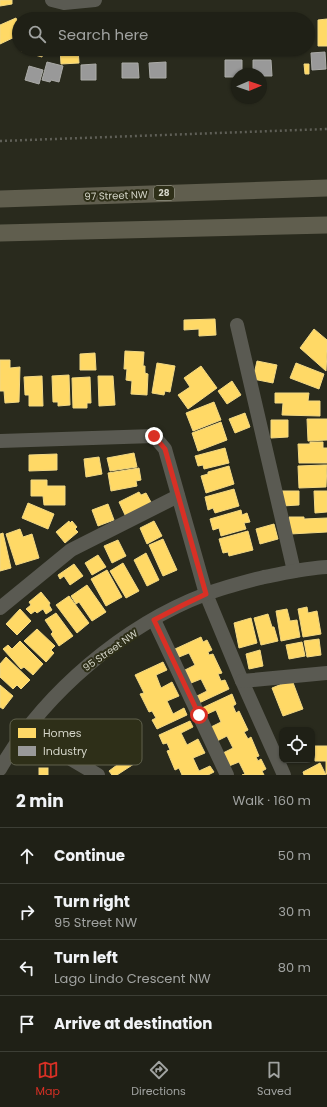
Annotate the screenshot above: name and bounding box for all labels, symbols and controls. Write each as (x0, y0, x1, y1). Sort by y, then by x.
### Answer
search box (12, 12, 315, 56)
icon: search (26, 23, 48, 45)
text: Search here (58, 24, 148, 45)
north arrow (231, 68, 267, 104)
road number: 28 (154, 186, 174, 200)
street label: 97 Street NW (84, 187, 148, 204)
route end (145, 427, 163, 445)
street label: 95 Street NW (80, 626, 141, 675)
route start (190, 706, 208, 724)
legend (10, 719, 142, 765)
text: Homes (43, 725, 82, 741)
map controls (279, 727, 315, 763)
button: locate (279, 727, 315, 763)
text: Industry (43, 743, 88, 759)
text: 2 min (16, 789, 64, 813)
text: Walk · 160 m (232, 791, 311, 810)
icon: ahead (16, 845, 38, 867)
text: Continue (54, 845, 125, 866)
text: 50 m (278, 846, 311, 865)
text: Turn right (54, 891, 130, 912)
icon: right (16, 901, 38, 923)
text: 30 m (278, 902, 311, 921)
text: 95 Street NW (54, 913, 137, 932)
text: Turn left (54, 947, 118, 968)
icon: left (16, 957, 38, 979)
text: 80 m (278, 958, 311, 977)
text: Lago Lindo Crescent NW (54, 969, 211, 988)
icon: arrive (16, 1013, 38, 1035)
text: Arrive at destination (54, 1013, 212, 1034)
tab: Map (36, 1059, 60, 1100)
tab: Directions (131, 1059, 186, 1100)
tab: Saved (257, 1059, 291, 1100)

